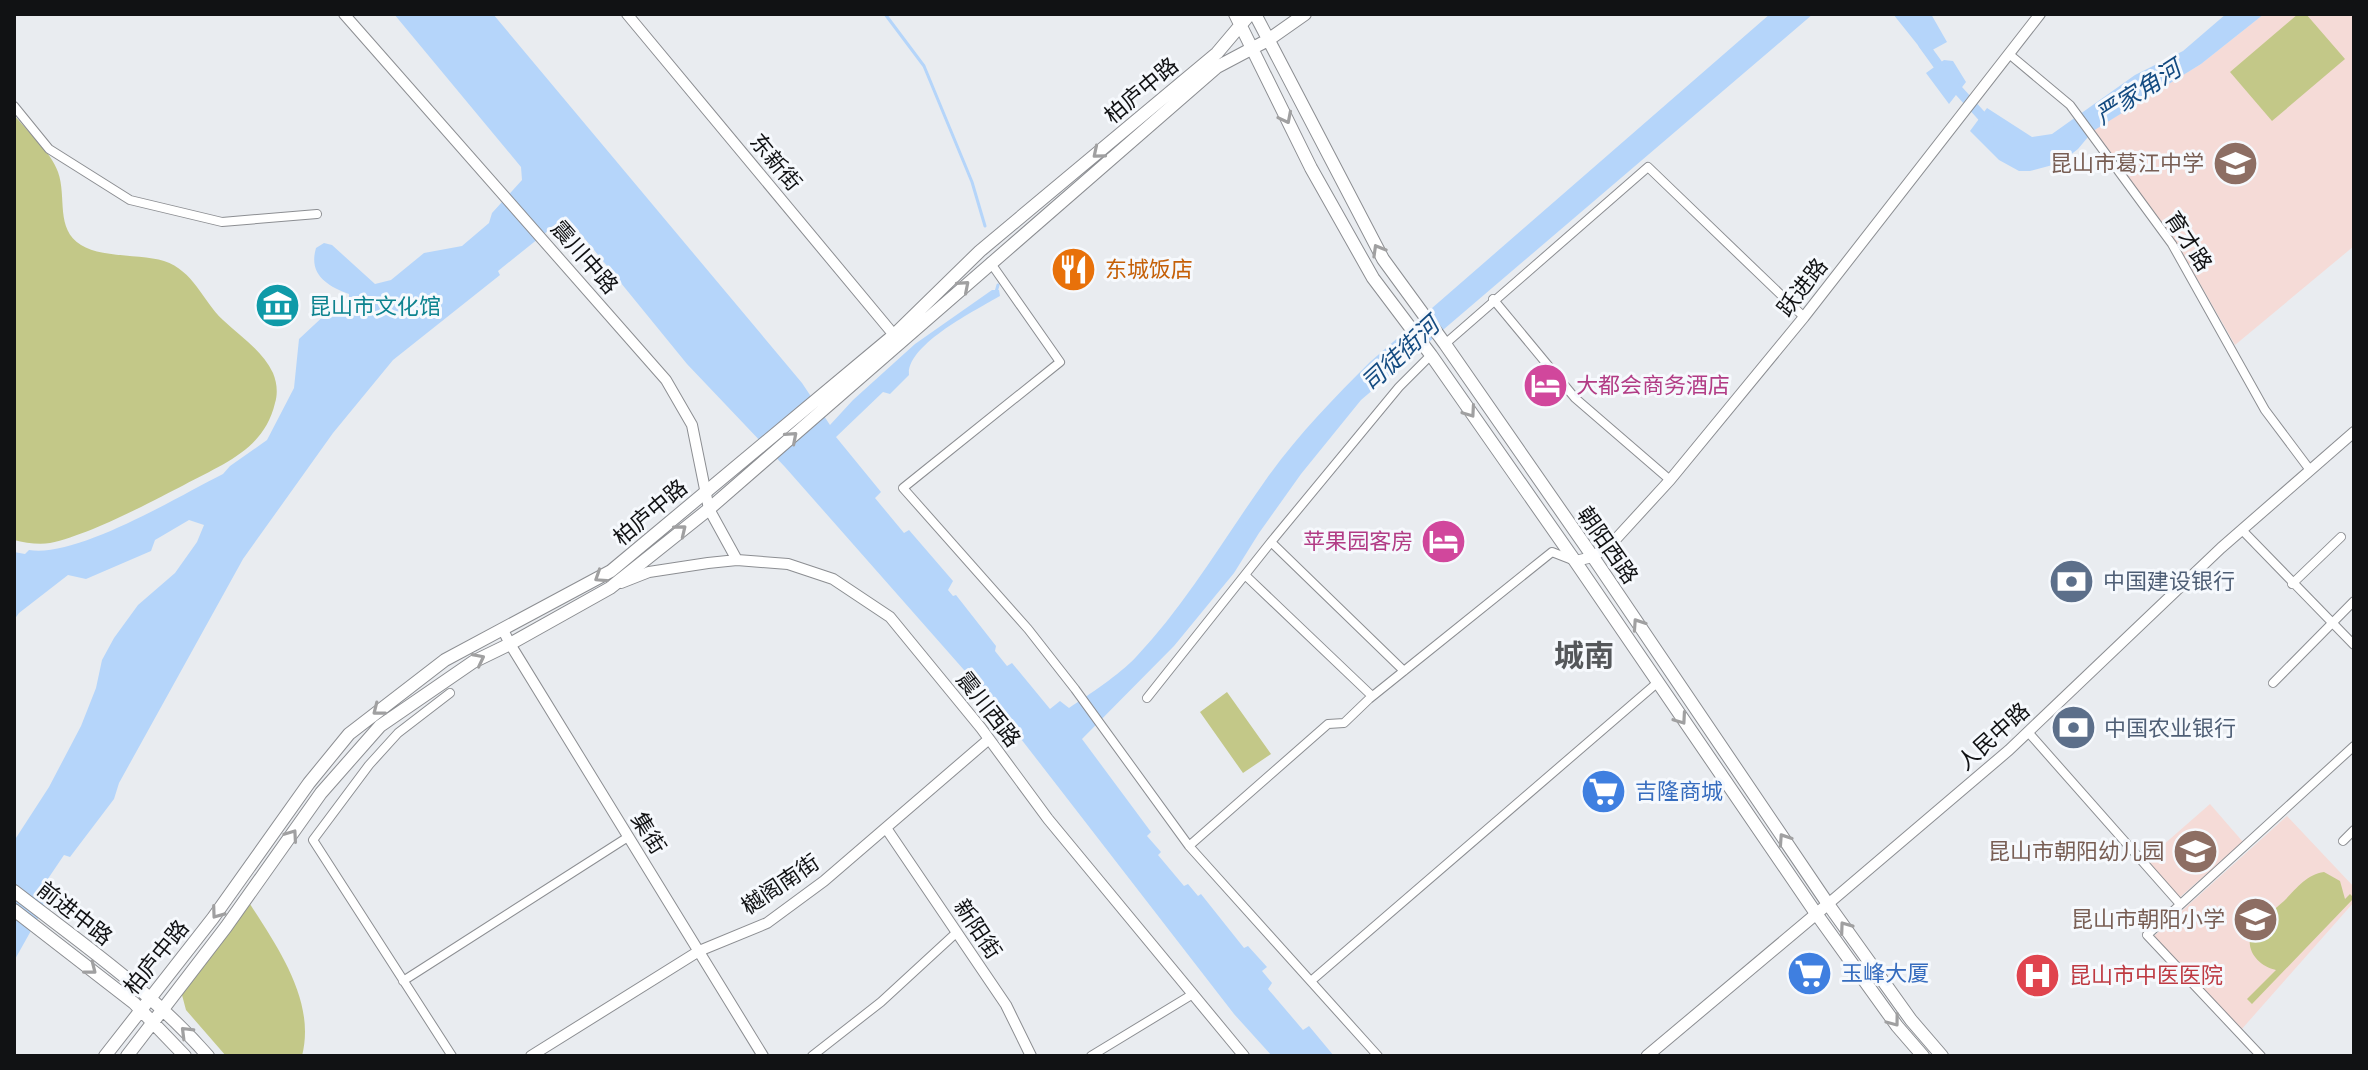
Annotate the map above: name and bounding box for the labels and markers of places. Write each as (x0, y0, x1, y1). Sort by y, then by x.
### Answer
school or university icon: 昆山市葛江中学 (2211, 139, 2259, 187)
place label: 昆山市葛江中学 (2050, 150, 2204, 176)
restaurant icon: 东城饭店 (1050, 245, 1098, 293)
place label: 东城饭店 (1105, 256, 1193, 282)
museum icon: 昆山市文化馆 (254, 282, 302, 330)
place label: 昆山市文化馆 (309, 293, 441, 319)
hotel icon: 大都会商务酒店 (1521, 361, 1569, 409)
place label: 大都会商务酒店 (1576, 372, 1730, 398)
hotel icon: 苹果园客房 (1420, 517, 1468, 565)
place label: 苹果园客房 (1303, 528, 1413, 554)
bank icon: 中国建设银行 (2048, 557, 2096, 605)
place label: 中国建设银行 (2103, 568, 2235, 594)
bank icon: 中国农业银行 (2049, 704, 2097, 752)
place label: 中国农业银行 (2104, 715, 2236, 741)
supermarket icon: 吉隆商城 (1580, 767, 1628, 815)
place label: 吉隆商城 (1635, 778, 1723, 804)
school or university icon: 昆山市朝阳幼儿园 (2171, 827, 2219, 875)
place label: 昆山市朝阳幼儿园 (1988, 838, 2164, 864)
school or university icon: 昆山市朝阳小学 (2232, 895, 2280, 943)
place label: 昆山市朝阳小学 (2071, 906, 2225, 932)
supermarket icon: 玉峰大厦 (1786, 949, 1834, 997)
hospital icon: 昆山市中医医院 (2014, 951, 2062, 999)
place label: 玉峰大厦 (1841, 960, 1929, 986)
place label: 昆山市中医医院 (2069, 962, 2223, 988)

